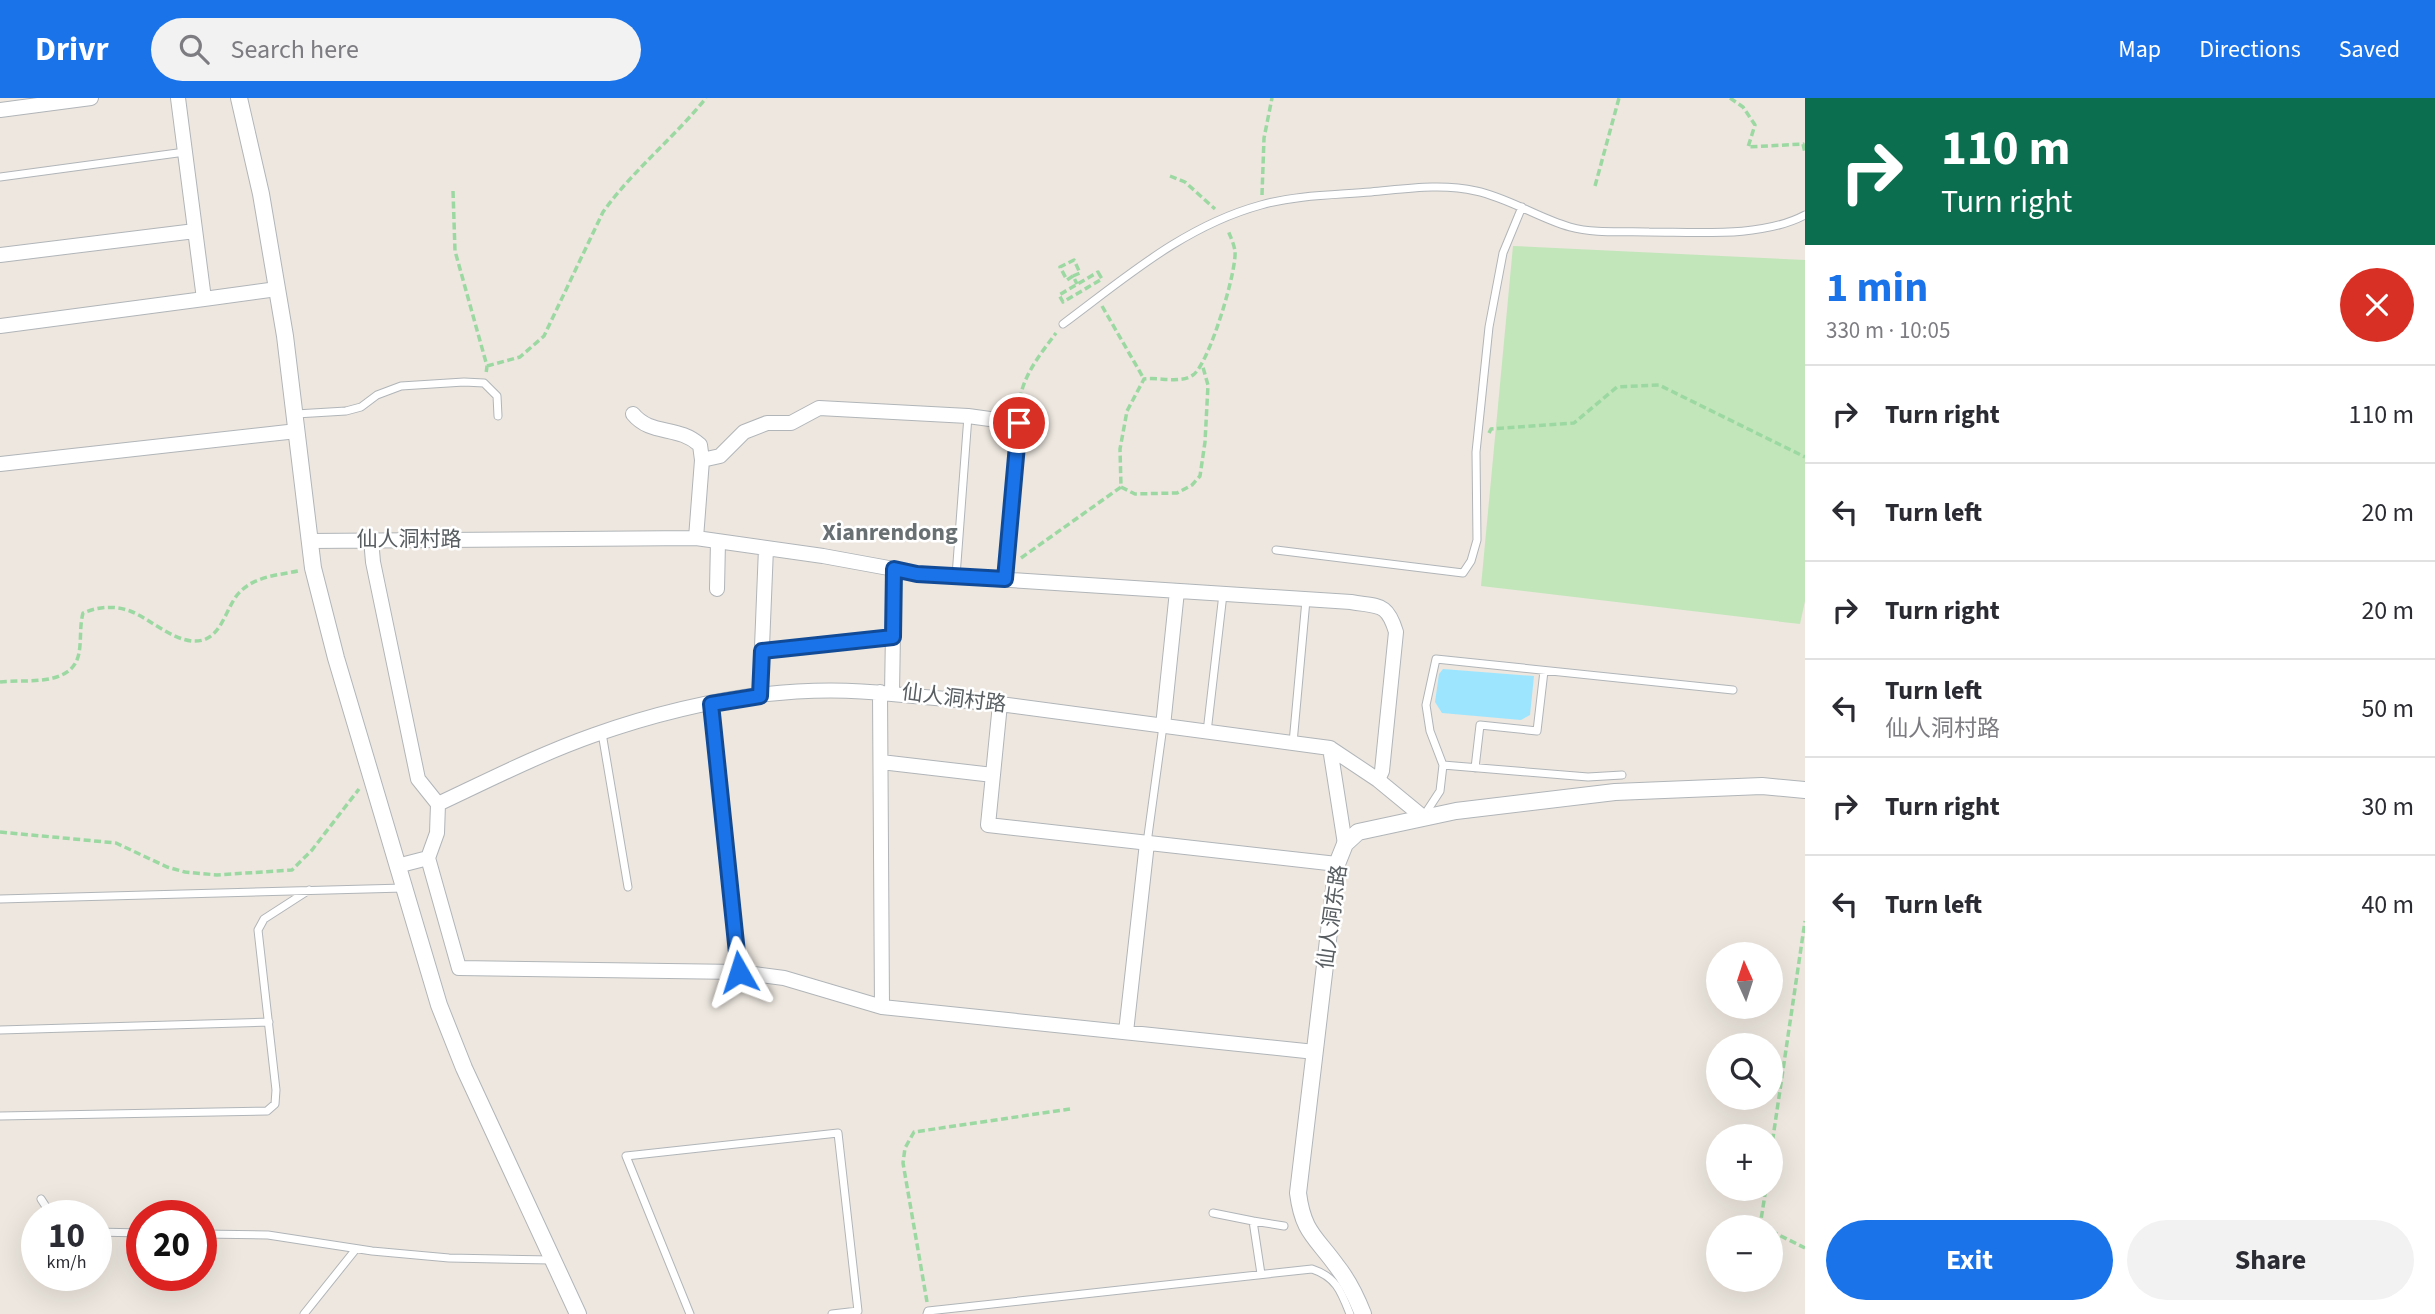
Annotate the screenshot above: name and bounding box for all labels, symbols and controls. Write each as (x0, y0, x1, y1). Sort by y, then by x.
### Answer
search box (151, 18, 641, 81)
text: Drivr (35, 26, 109, 73)
icon: search (175, 30, 213, 68)
text: Search here (231, 31, 359, 68)
text: Map (2118, 32, 2161, 67)
text: Directions (2199, 32, 2301, 67)
text: Saved (2339, 32, 2400, 67)
text: 110 m (1941, 114, 2070, 184)
icon: right (1826, 126, 1917, 217)
text: Turn right (1941, 179, 2072, 225)
text: 1 min (1826, 258, 1928, 318)
button: close (2340, 268, 2414, 342)
text: 330 m · 10:05 (1826, 314, 1950, 347)
pin (989, 393, 1049, 453)
icon: right (1826, 395, 1864, 433)
text: Turn right (1885, 396, 2000, 433)
text: 110 m (2348, 396, 2414, 433)
icon: arrive (1000, 404, 1038, 442)
icon: left (1826, 493, 1864, 531)
text: Turn left (1885, 494, 1982, 531)
text: 20 m (2361, 494, 2414, 531)
district label: Xianrendong (822, 515, 958, 550)
street label: 仙人洞村路 (357, 524, 462, 554)
icon: right (1826, 591, 1864, 629)
text: Turn right (1885, 592, 2000, 629)
text: 20 m (2361, 592, 2414, 629)
text: Turn left (1885, 672, 1982, 709)
street label: 仙人洞村路 (900, 677, 1008, 719)
icon: left (1826, 689, 1864, 727)
text: 50 m (2361, 690, 2414, 727)
text: 仙人洞村路 (1885, 712, 2000, 745)
icon: right (1826, 787, 1864, 825)
text: Turn right (1885, 788, 2000, 825)
text: 30 m (2361, 788, 2414, 825)
street label: 仙人洞东路 (1310, 863, 1354, 971)
icon: left (1826, 885, 1864, 923)
text: Turn left (1885, 886, 1982, 923)
text: 40 m (2361, 886, 2414, 923)
position arrow (702, 935, 776, 1009)
north arrow (1706, 942, 1783, 1018)
map controls (1706, 942, 1783, 1292)
button: search (1706, 1033, 1783, 1110)
button: + (1706, 1124, 1783, 1201)
speed limit sign: 20 (126, 1200, 217, 1291)
text: 10 (48, 1211, 85, 1261)
button: − (1706, 1215, 1783, 1292)
button: Exit (1826, 1220, 2113, 1300)
button: Share (2127, 1220, 2414, 1300)
text: km/h (47, 1250, 86, 1275)

